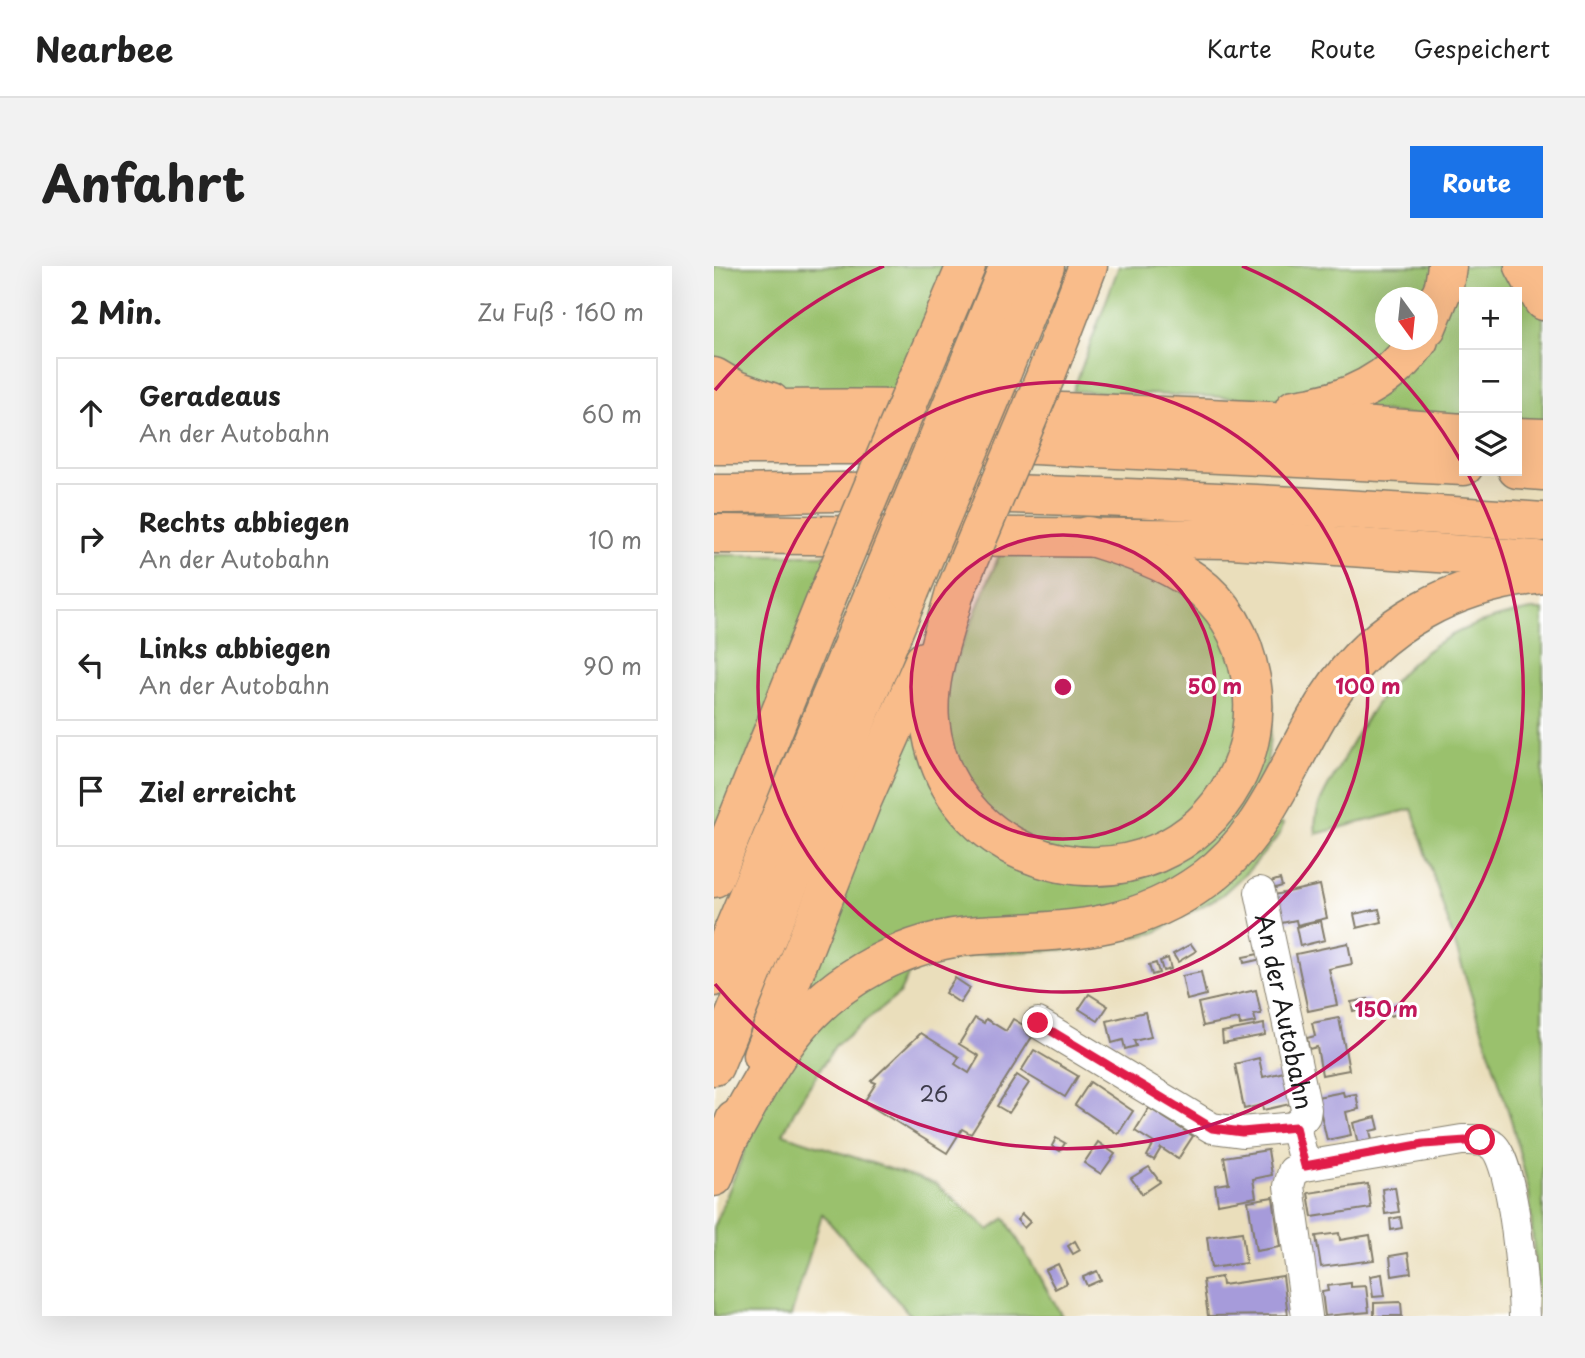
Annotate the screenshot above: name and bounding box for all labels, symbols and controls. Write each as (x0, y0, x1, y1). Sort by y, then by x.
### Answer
text: Nearbee (35, 23, 173, 73)
text: Karte (1207, 30, 1272, 66)
text: Route (1310, 30, 1376, 66)
text: Gespeichert (1414, 30, 1550, 66)
text: Anfahrt (42, 145, 245, 219)
button: Route (1410, 146, 1543, 218)
north arrow (1375, 287, 1438, 350)
map controls (1459, 287, 1522, 476)
button: + (1459, 287, 1522, 350)
text: 2 Min. (70, 289, 162, 334)
text: Zu Fuß · 160 m (477, 294, 644, 329)
button: − (1459, 350, 1522, 413)
text: Geradeaus (139, 376, 281, 415)
icon: ahead (72, 394, 110, 432)
text: 60 m (582, 396, 642, 431)
button: layers (1459, 413, 1522, 476)
text: An der Autobahn (139, 415, 330, 450)
text: Rechts abbiegen (139, 502, 350, 541)
icon: right (72, 520, 110, 558)
text: 10 m (588, 522, 642, 557)
text: An der Autobahn (139, 541, 330, 576)
text: Links abbiegen (139, 628, 331, 667)
icon: left (72, 646, 110, 684)
text: 90 m (583, 648, 642, 683)
text: An der Autobahn (139, 667, 330, 702)
text: 50 m (1188, 669, 1242, 701)
text: 100 m (1335, 669, 1401, 701)
centre of rings (1051, 675, 1075, 699)
icon: arrive (72, 772, 110, 810)
text: Ziel erreicht (139, 772, 297, 811)
street label: An der Autobahn (1247, 910, 1324, 1113)
text: 150 m (1354, 992, 1418, 1024)
route end (1022, 1007, 1053, 1038)
house number: 26 (920, 1077, 948, 1109)
route start (1464, 1124, 1495, 1155)

